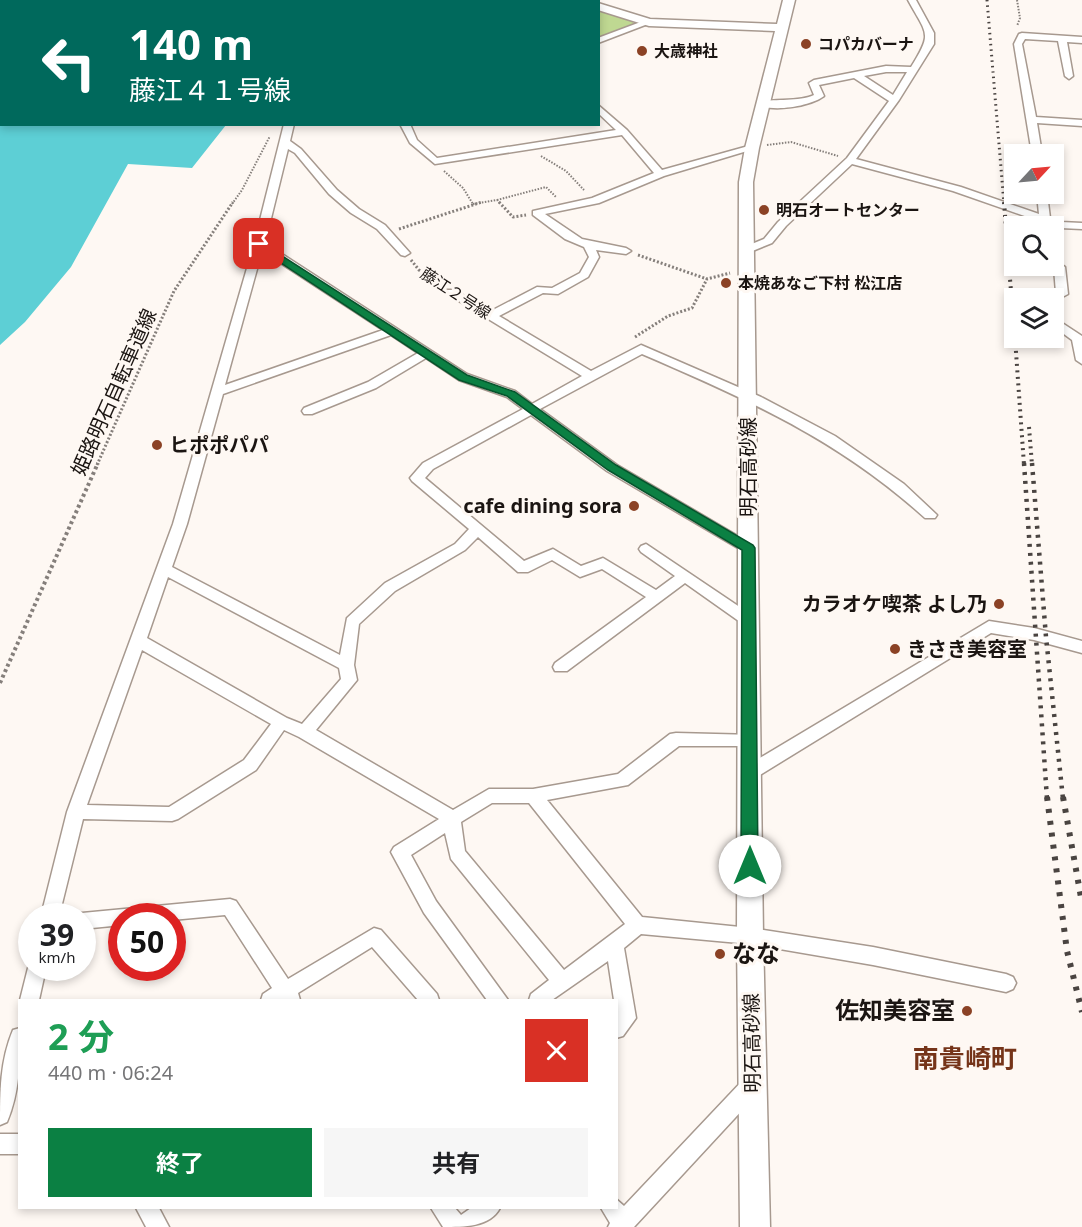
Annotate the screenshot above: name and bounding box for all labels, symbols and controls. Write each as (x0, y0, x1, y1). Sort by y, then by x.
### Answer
text: 140 m (129, 15, 253, 72)
icon: left (30, 24, 108, 102)
place label: コパカバーナ (818, 33, 914, 55)
marker: コパカバーナ (799, 37, 813, 51)
place label: 大歳神社 (654, 40, 718, 62)
marker: 大歳神社 (635, 44, 649, 58)
text: 藤江４１号線 (129, 71, 291, 108)
north arrow (1004, 144, 1064, 204)
map controls (1004, 144, 1064, 348)
place label: 明石オートセンター (776, 199, 920, 221)
marker: 明石オートセンター (757, 203, 771, 217)
button: search (1004, 216, 1064, 276)
pin (233, 218, 284, 269)
icon: arrive (242, 227, 275, 260)
street label: 藤江２号線 (416, 262, 496, 324)
place label: 本焼あなご下村 松江店 (738, 272, 902, 294)
marker: 本焼あなご下村 松江店 (719, 276, 733, 290)
button: layers (1004, 288, 1064, 348)
street label: 姫路明石自転車道線 (65, 304, 162, 480)
street label: 明石高砂線 (734, 417, 761, 517)
place label: ヒポポパパ (169, 431, 269, 458)
marker: ヒポポパパ (150, 438, 164, 452)
place label: cafe dining sora (463, 492, 622, 519)
marker: cafe dining sora (627, 499, 641, 513)
place label: カラオケ喫茶 よし乃 (802, 590, 987, 617)
marker: カラオケ喫茶 よし乃 (992, 597, 1006, 611)
place label: きさき美容室 (907, 635, 1027, 662)
marker: きさき美容室 (888, 642, 902, 656)
position arrow (718, 834, 782, 898)
speed limit sign: 50 (108, 903, 186, 981)
text: 39 (40, 914, 74, 955)
place label: なな (732, 936, 780, 969)
text: km/h (39, 947, 75, 967)
marker: なな (713, 947, 727, 961)
street label: 明石高砂線 (737, 993, 766, 1093)
place label: 佐知美容室 (835, 993, 955, 1026)
marker: 佐知美容室 (960, 1004, 974, 1018)
text: 2 分 (48, 1012, 114, 1061)
button: close (525, 1019, 588, 1082)
district label: 南貴崎町 (913, 1040, 1017, 1076)
text: 440 m · 06:24 (48, 1059, 173, 1086)
button: 終了 (48, 1128, 312, 1197)
button: 共有 (324, 1128, 588, 1197)

